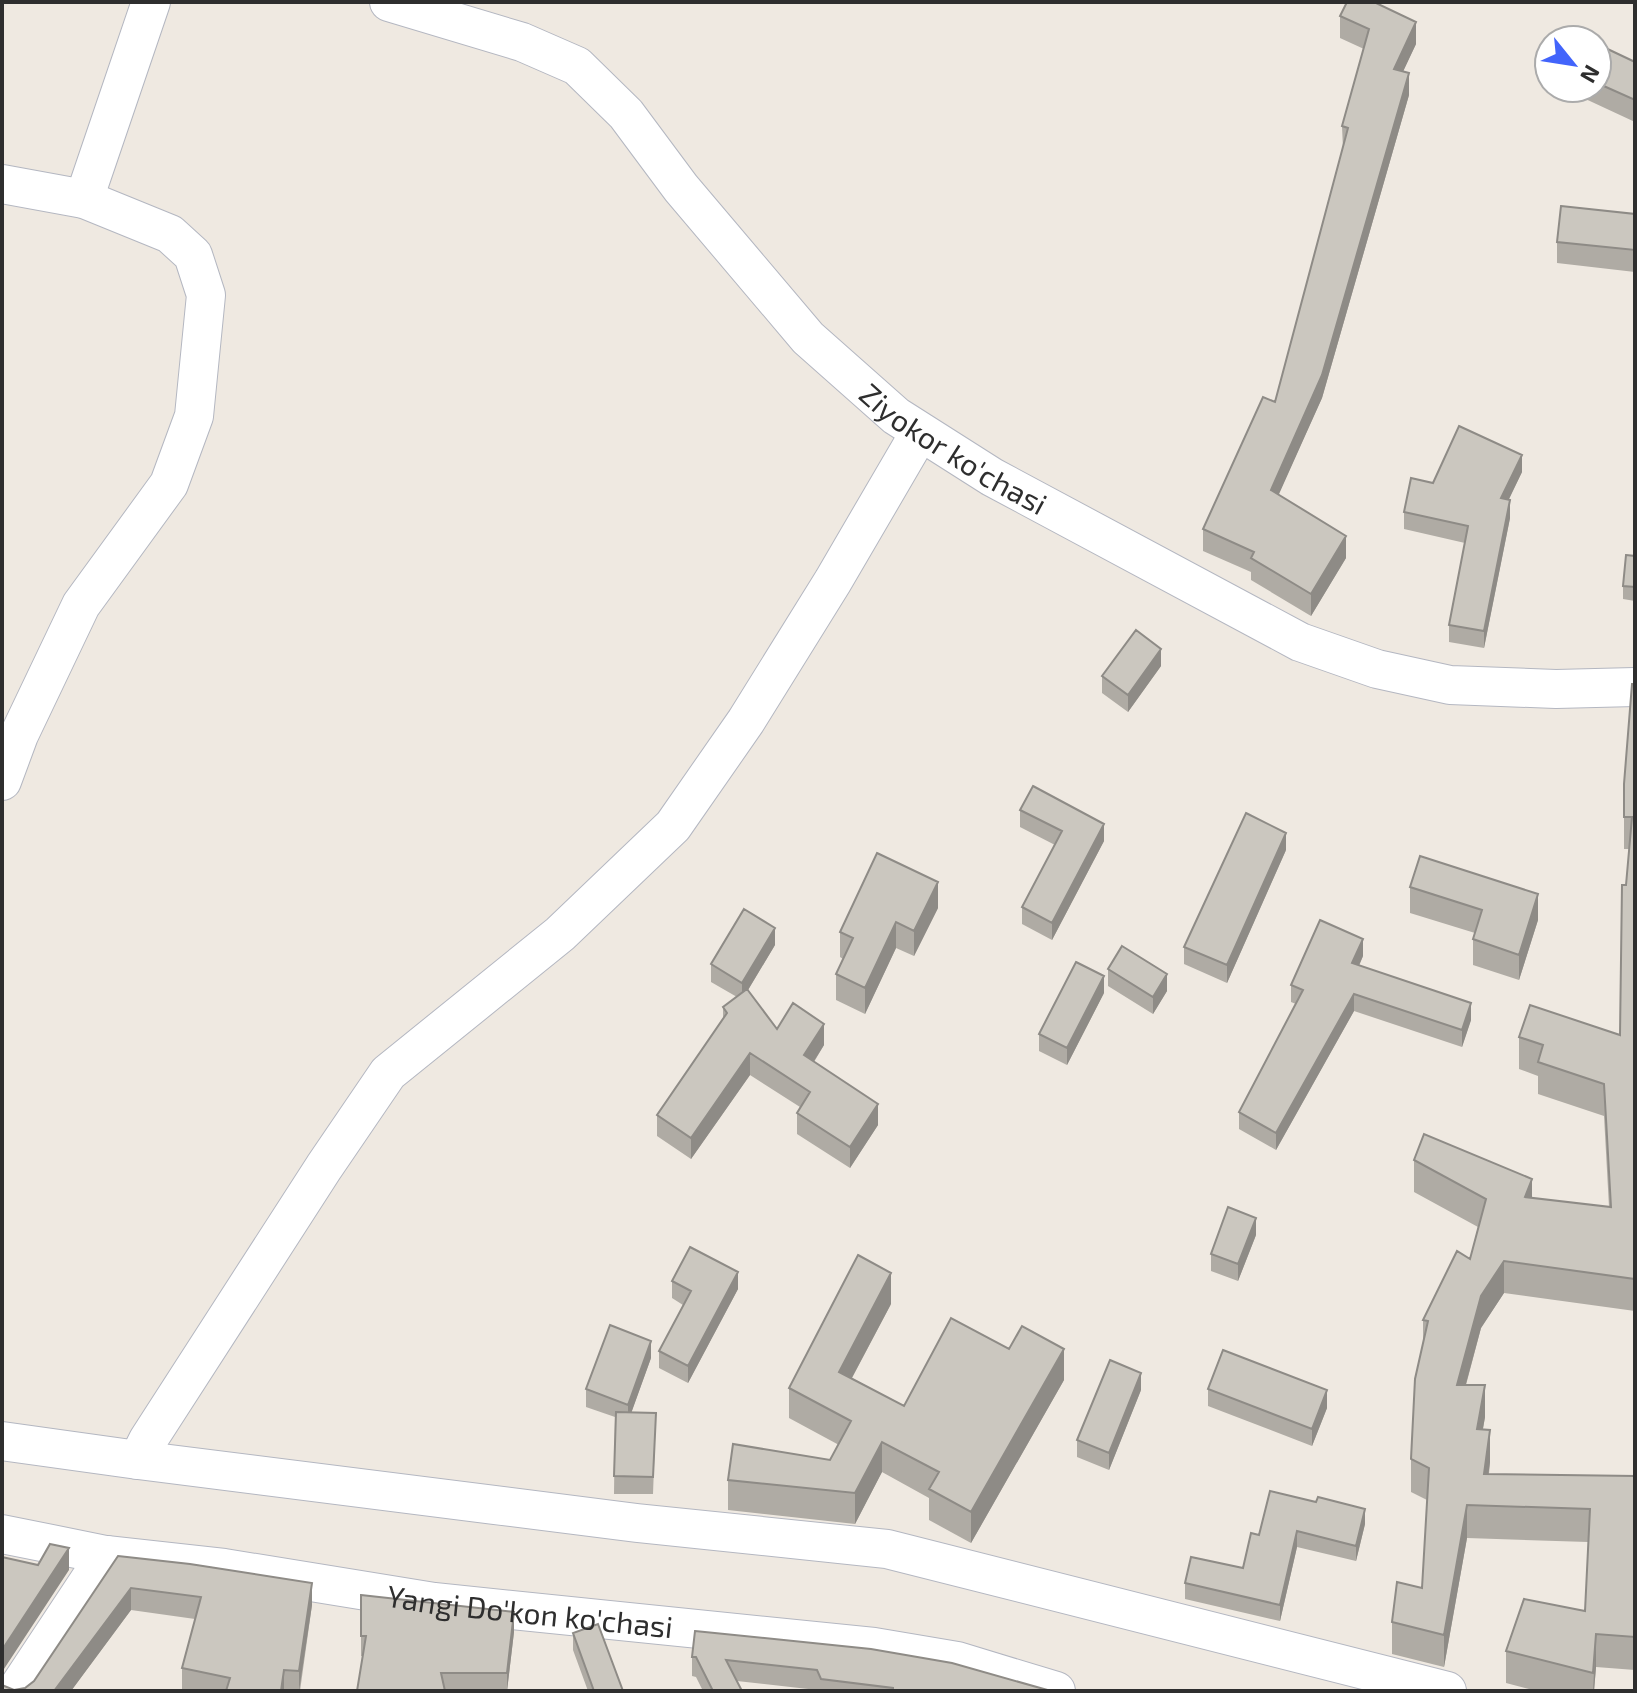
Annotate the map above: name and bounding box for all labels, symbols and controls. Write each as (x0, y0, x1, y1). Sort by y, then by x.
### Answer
north arrow (1533, 24, 1613, 104)
text: N (1576, 61, 1606, 88)
street label: Ziyokor ko'chasi (853, 375, 1054, 521)
street label: Yangi Do'kon ko'chasi (385, 1577, 675, 1644)

